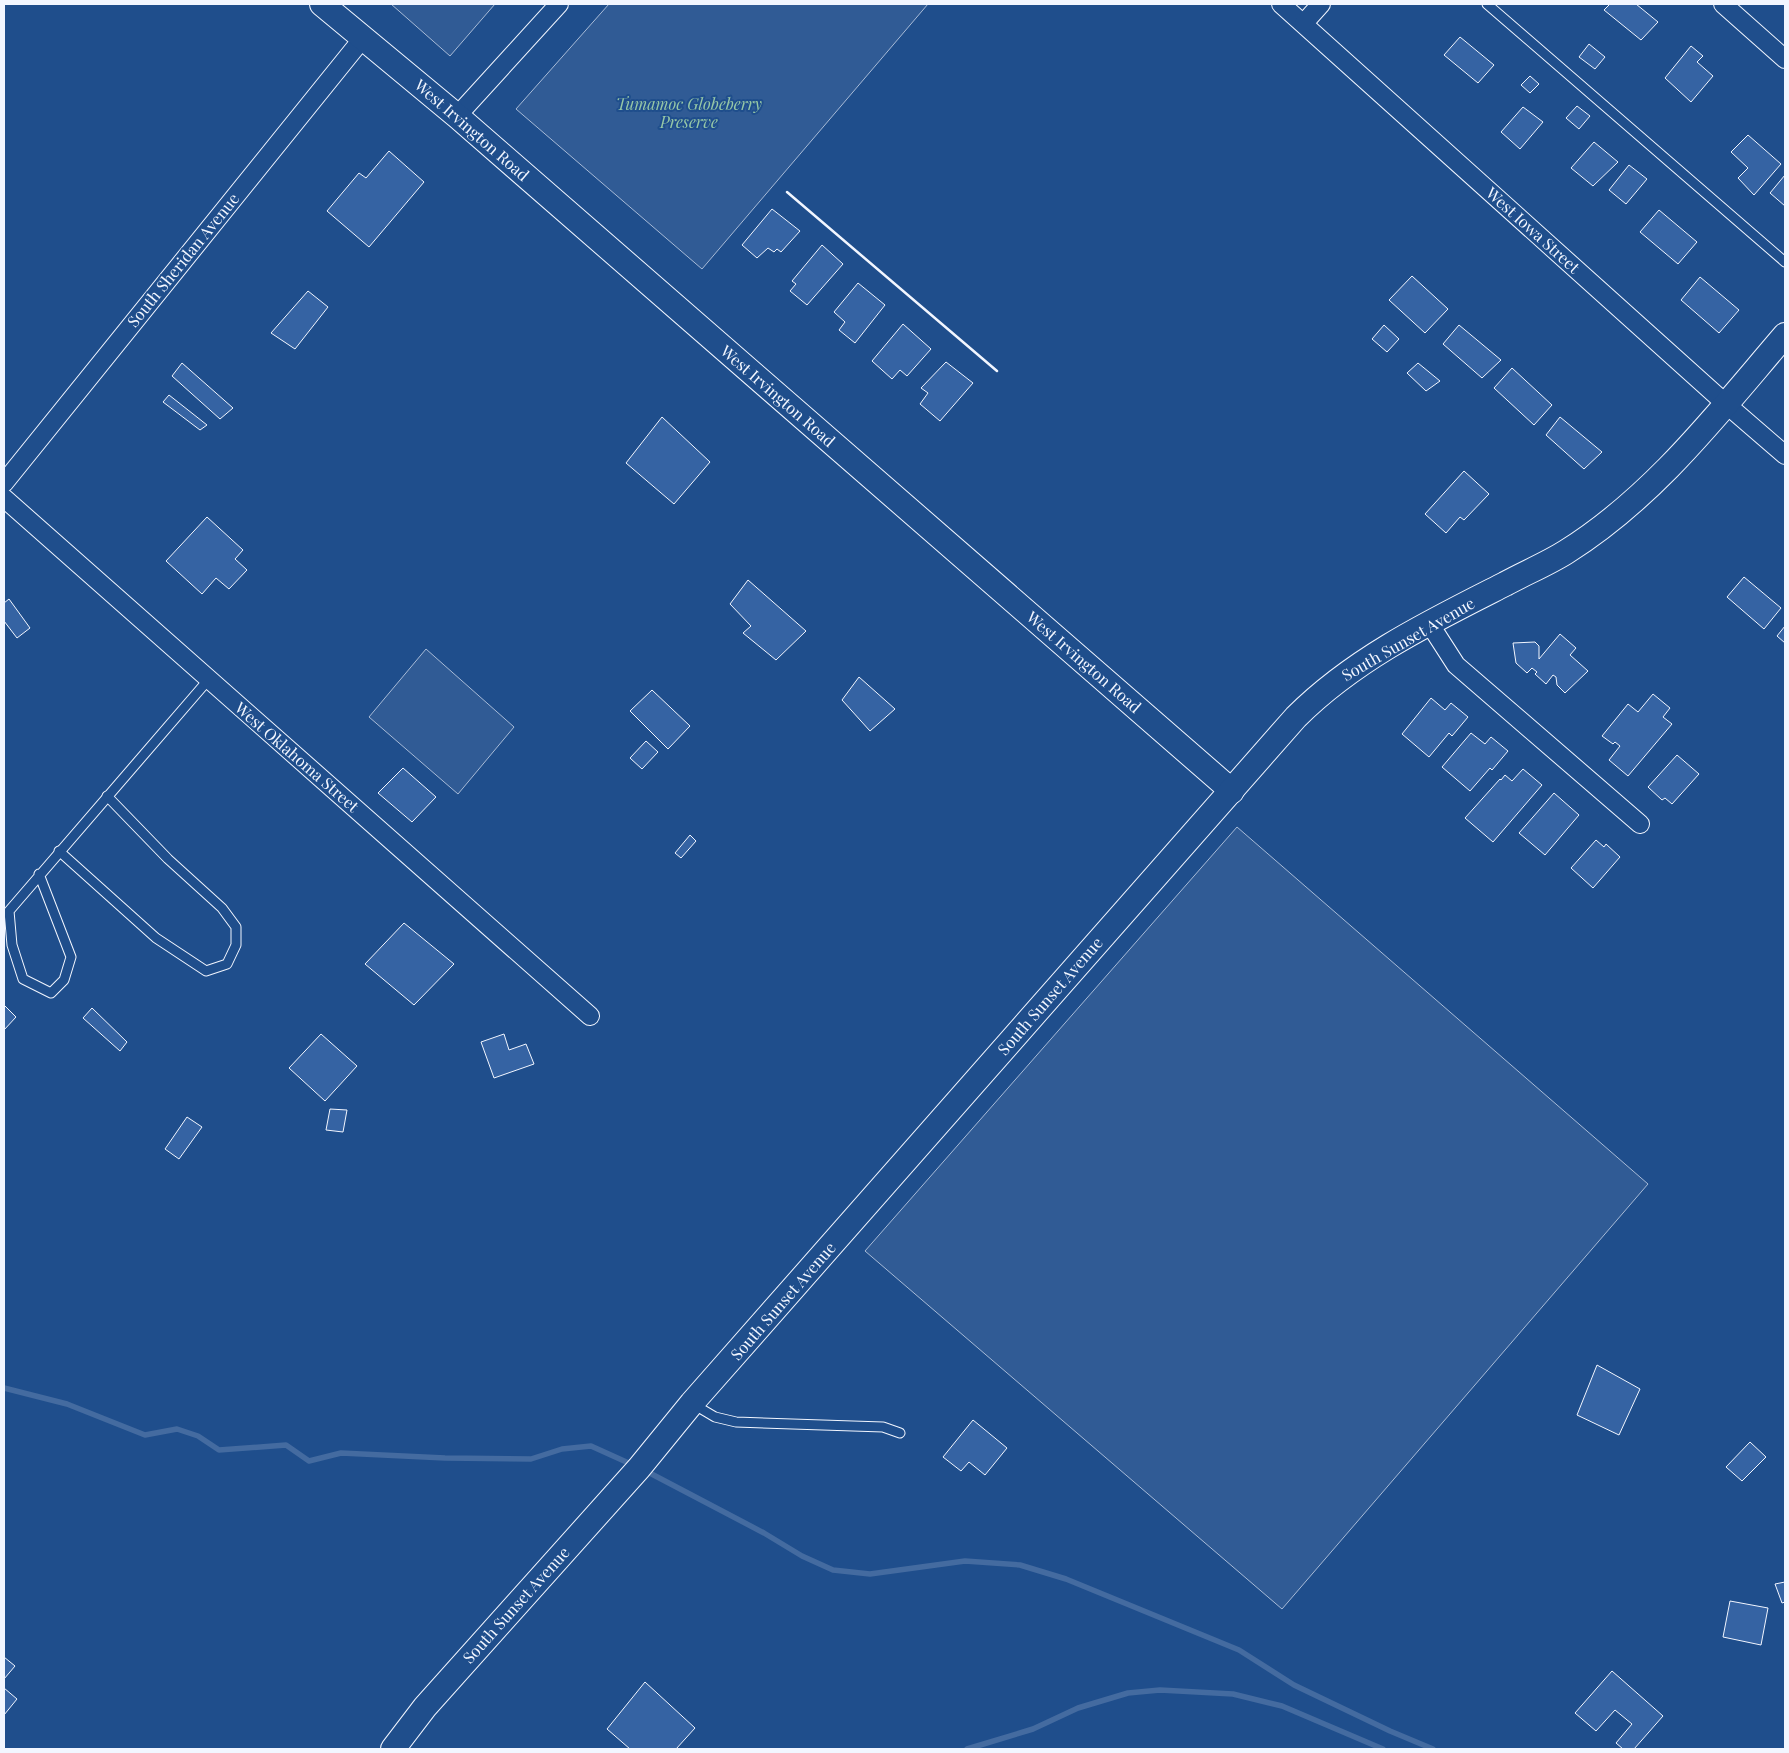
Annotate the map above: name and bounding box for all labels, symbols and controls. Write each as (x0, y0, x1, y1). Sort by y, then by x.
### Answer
street label: West Irvington Road (410, 73, 534, 185)
park label: Tumamoc Globeberry Preserve (616, 93, 762, 132)
street label: West Iowa Street (1481, 181, 1585, 277)
street label: South Sheridan Avenue (122, 188, 243, 331)
street label: West Irvington Road (716, 339, 840, 451)
street label: South Sunset Avenue (1337, 592, 1478, 685)
street label: West Irvington Road (1022, 605, 1146, 717)
street label: West Oklahoma Street (230, 696, 364, 816)
street label: South Sunset Avenue (992, 932, 1107, 1059)
street label: South Sunset Avenue (725, 1237, 840, 1364)
street label: South Sunset Avenue (458, 1542, 574, 1667)

